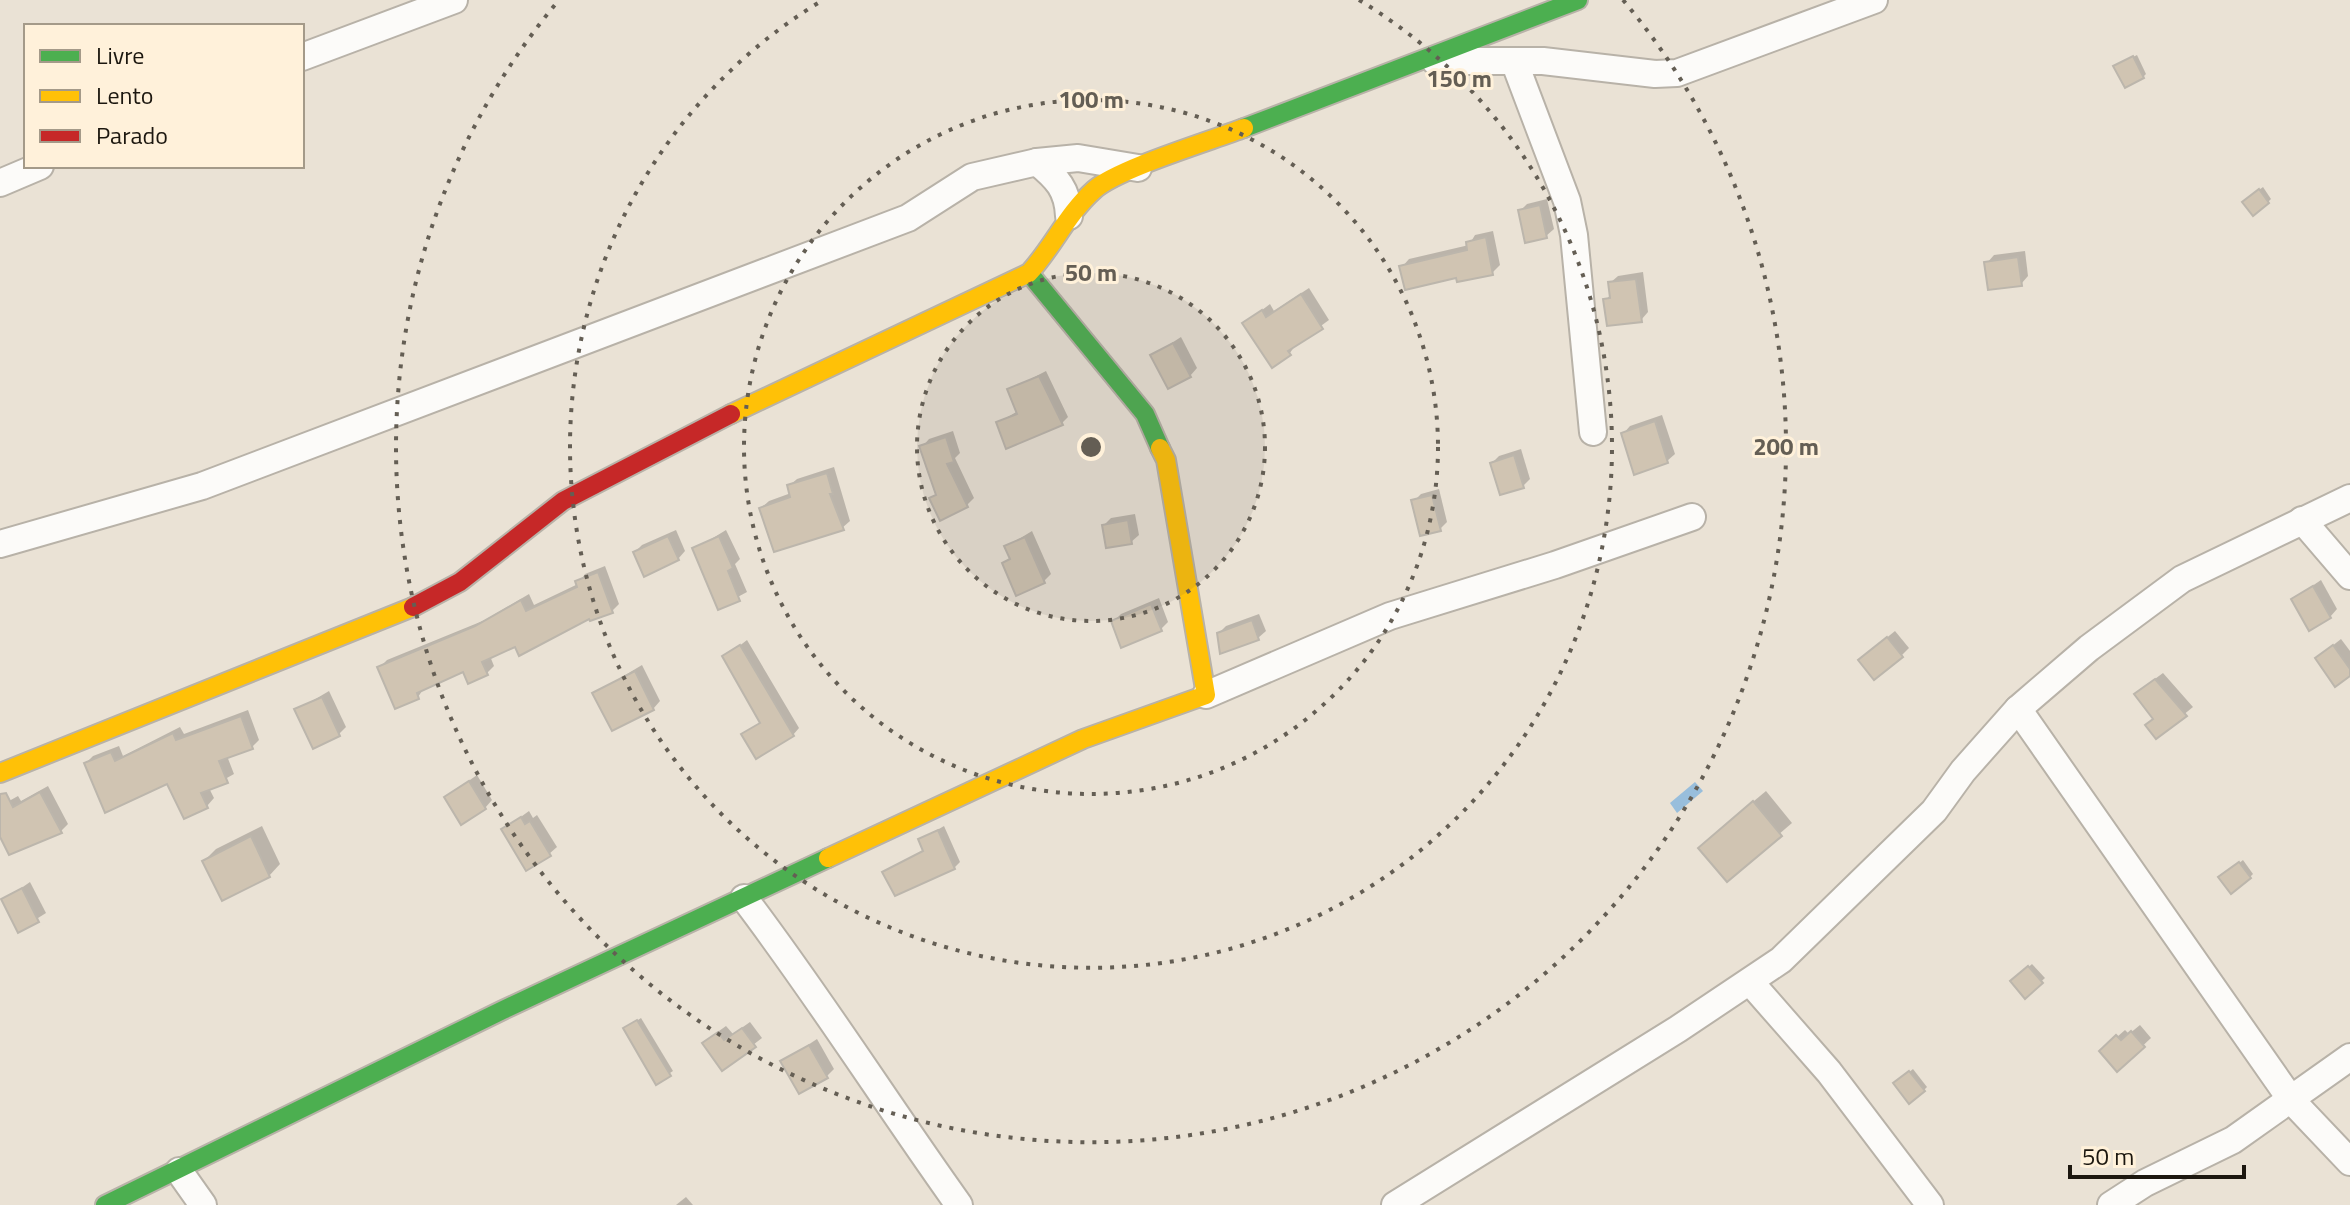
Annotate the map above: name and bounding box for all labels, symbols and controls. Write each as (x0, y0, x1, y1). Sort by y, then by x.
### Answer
legend (24, 24, 304, 168)
text: Livre (96, 37, 144, 73)
text: 150 m (1426, 60, 1492, 96)
text: Lento (96, 77, 153, 113)
text: 100 m (1058, 81, 1124, 117)
text: Parado (96, 117, 168, 153)
text: 50 m (1065, 254, 1117, 290)
text: 200 m (1753, 428, 1819, 464)
centre of rings (1077, 433, 1105, 461)
scale bar (2070, 1129, 2244, 1179)
text: 50 m (2082, 1138, 2134, 1174)

